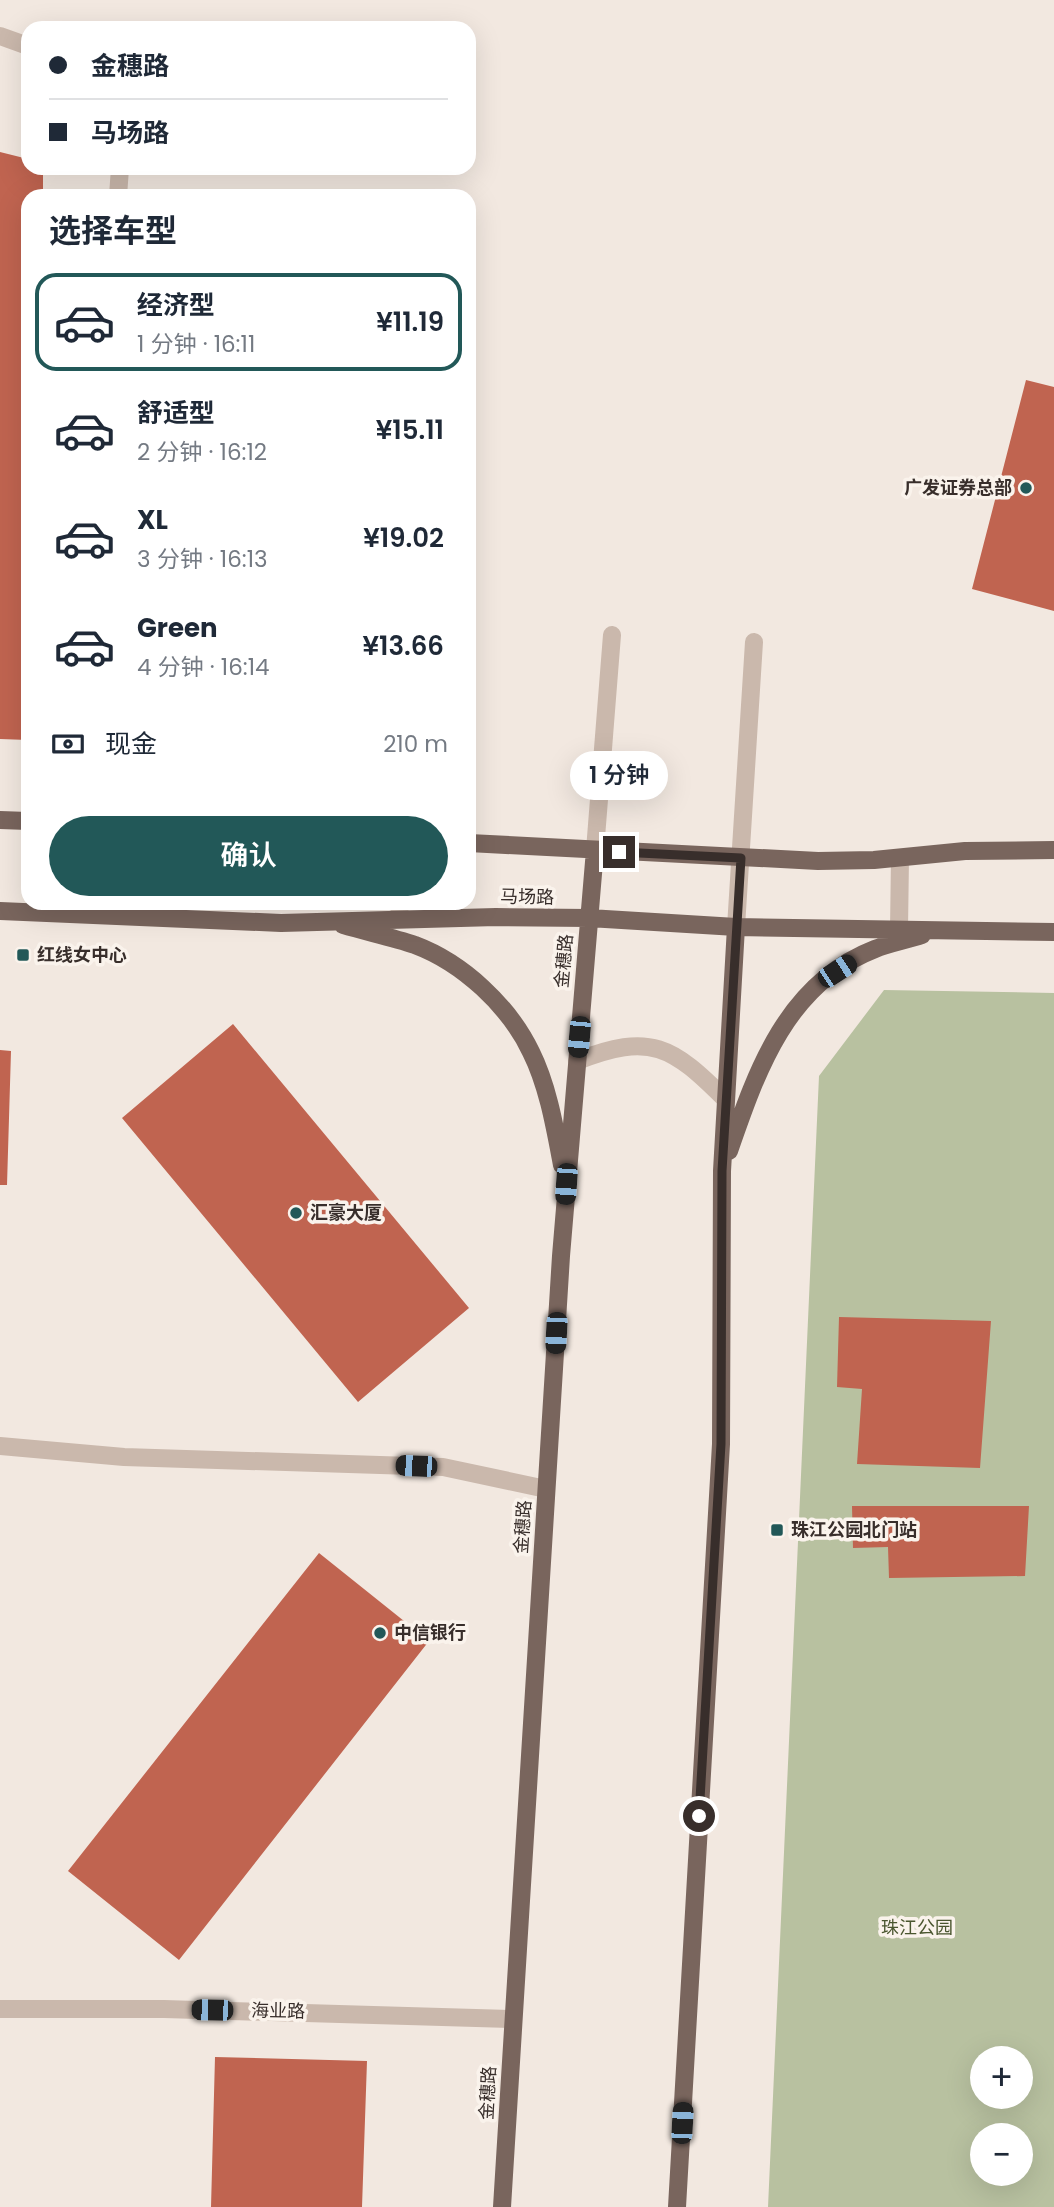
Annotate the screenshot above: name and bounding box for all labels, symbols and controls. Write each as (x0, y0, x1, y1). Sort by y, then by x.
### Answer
text: 金穗路 (91, 48, 169, 84)
text: 马场路 (91, 115, 169, 151)
text: 选择车型 (49, 208, 177, 253)
text: 经济型 (137, 287, 215, 323)
icon: car (53, 291, 116, 354)
text: ¥11.19 (376, 304, 444, 340)
text: 1 分钟 · 16:11 (137, 328, 255, 360)
text: 舒适型 (137, 395, 215, 431)
icon: car (53, 399, 116, 462)
text: ¥15.11 (376, 412, 444, 448)
text: 2 分钟 · 16:12 (137, 436, 267, 468)
place label: 广发证券总部 (904, 475, 1012, 500)
marker: 广发证券总部 (1018, 480, 1034, 496)
text: XL (137, 502, 168, 538)
icon: car (53, 507, 116, 570)
text: ¥19.02 (363, 520, 444, 556)
text: 3 分钟 · 16:13 (137, 543, 268, 575)
text: Green (137, 610, 218, 646)
icon: car (53, 615, 116, 678)
text: ¥13.66 (362, 628, 444, 664)
text: 4 分钟 · 16:14 (137, 651, 269, 683)
icon: cash (49, 725, 87, 763)
text: 现金 (105, 726, 157, 762)
text: 210 m (383, 728, 448, 760)
callout: 1 分钟 (570, 750, 668, 800)
text: 1 分钟 (589, 759, 649, 791)
button: 确认 (49, 816, 448, 896)
route end (603, 836, 635, 868)
street label: 马场路 (500, 884, 554, 909)
street label: 金穗路 (549, 933, 578, 989)
place label: 红线女中心 (37, 942, 127, 967)
marker: 红线女中心 (15, 947, 31, 963)
car (814, 951, 861, 991)
car (567, 1015, 592, 1059)
car (555, 1162, 578, 1206)
place label: 汇豪大厦 (310, 1200, 382, 1225)
marker: 汇豪大厦 (288, 1205, 304, 1221)
car (545, 1311, 568, 1355)
car (395, 1455, 438, 1477)
street label: 金穗路 (508, 1499, 537, 1555)
place label: 珠江公园北门站 (791, 1517, 917, 1542)
marker: 珠江公园北门站 (769, 1522, 785, 1538)
place label: 中信银行 (394, 1620, 466, 1645)
marker: 中信银行 (372, 1625, 388, 1641)
route start (683, 1800, 715, 1832)
park label: 珠江公园 (881, 1915, 953, 1940)
street label: 海业路 (251, 1998, 305, 2023)
car (191, 1999, 234, 2021)
map controls (970, 2046, 1033, 2186)
button: + (970, 2046, 1033, 2109)
street label: 金穗路 (474, 2065, 501, 2121)
car (671, 2101, 694, 2145)
button: − (970, 2123, 1033, 2186)

